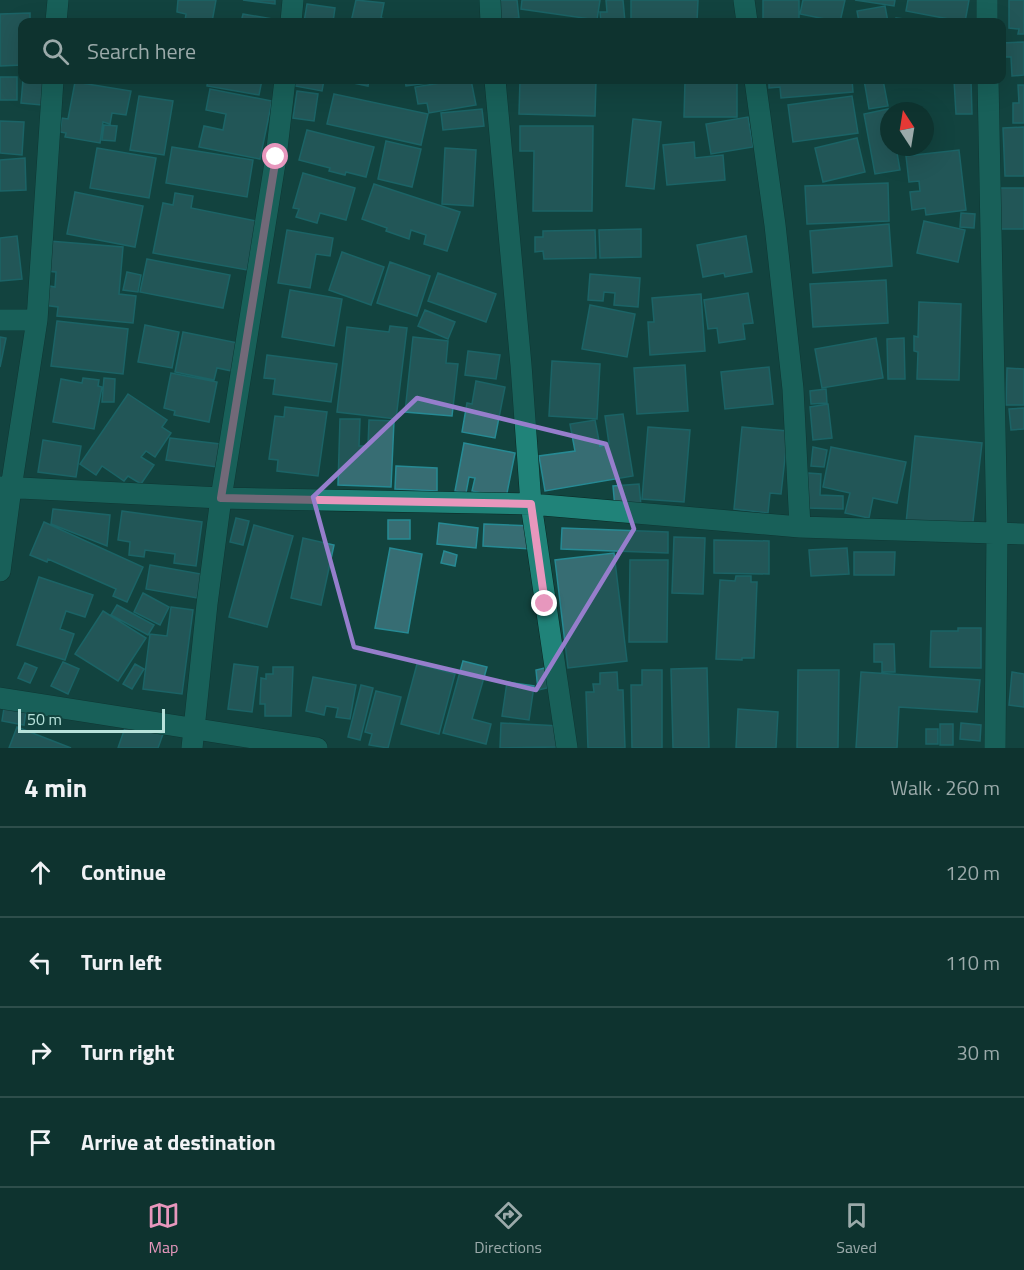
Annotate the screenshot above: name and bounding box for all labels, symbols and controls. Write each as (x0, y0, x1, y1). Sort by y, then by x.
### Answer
search box (18, 18, 1006, 84)
text: Search here (87, 34, 196, 68)
icon: search (39, 35, 72, 68)
north arrow (880, 102, 934, 156)
route start (262, 143, 288, 169)
route end (531, 590, 557, 616)
scale bar (18, 706, 165, 734)
text: 50 m (27, 707, 62, 731)
text: 4 min (24, 768, 87, 807)
text: Walk · 260 m (891, 772, 1000, 803)
text: Continue (81, 855, 166, 889)
icon: ahead (24, 856, 57, 889)
text: 120 m (945, 857, 1000, 888)
text: Turn left (81, 945, 162, 979)
icon: left (24, 946, 57, 979)
text: 110 m (945, 947, 1000, 978)
text: Turn right (81, 1035, 175, 1069)
icon: right (24, 1036, 57, 1069)
text: 30 m (956, 1037, 1000, 1068)
text: Arrive at destination (81, 1125, 276, 1159)
icon: arrive (24, 1126, 57, 1159)
tab: Map (147, 1199, 180, 1259)
tab: Directions (474, 1199, 542, 1259)
tab: Saved (836, 1199, 877, 1259)

